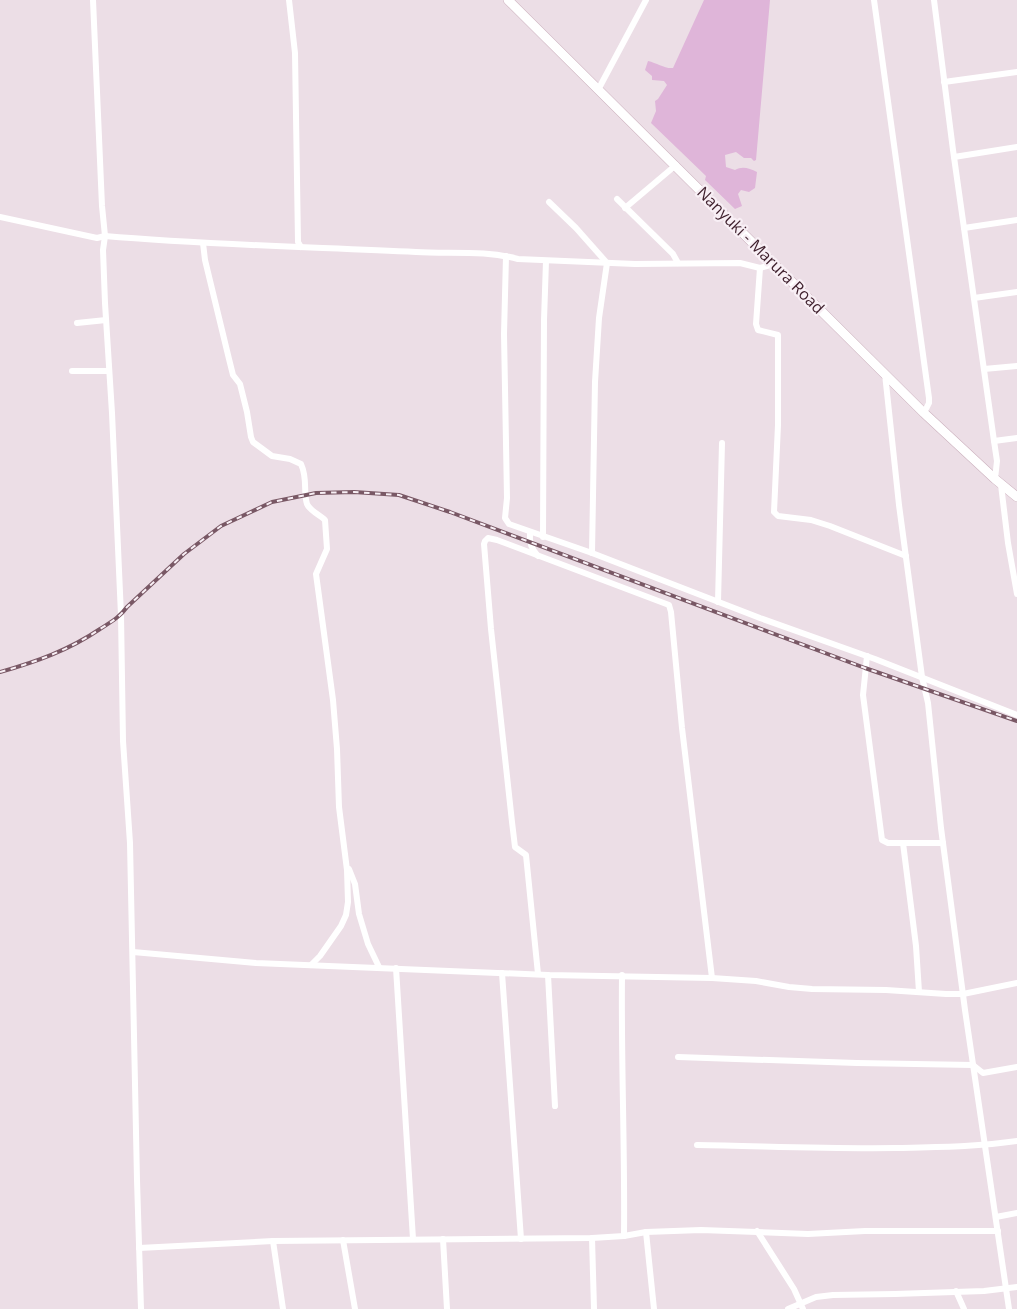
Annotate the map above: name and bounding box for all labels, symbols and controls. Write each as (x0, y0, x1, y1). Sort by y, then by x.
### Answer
street label: Nanyuki - Marura Road (692, 181, 830, 319)

